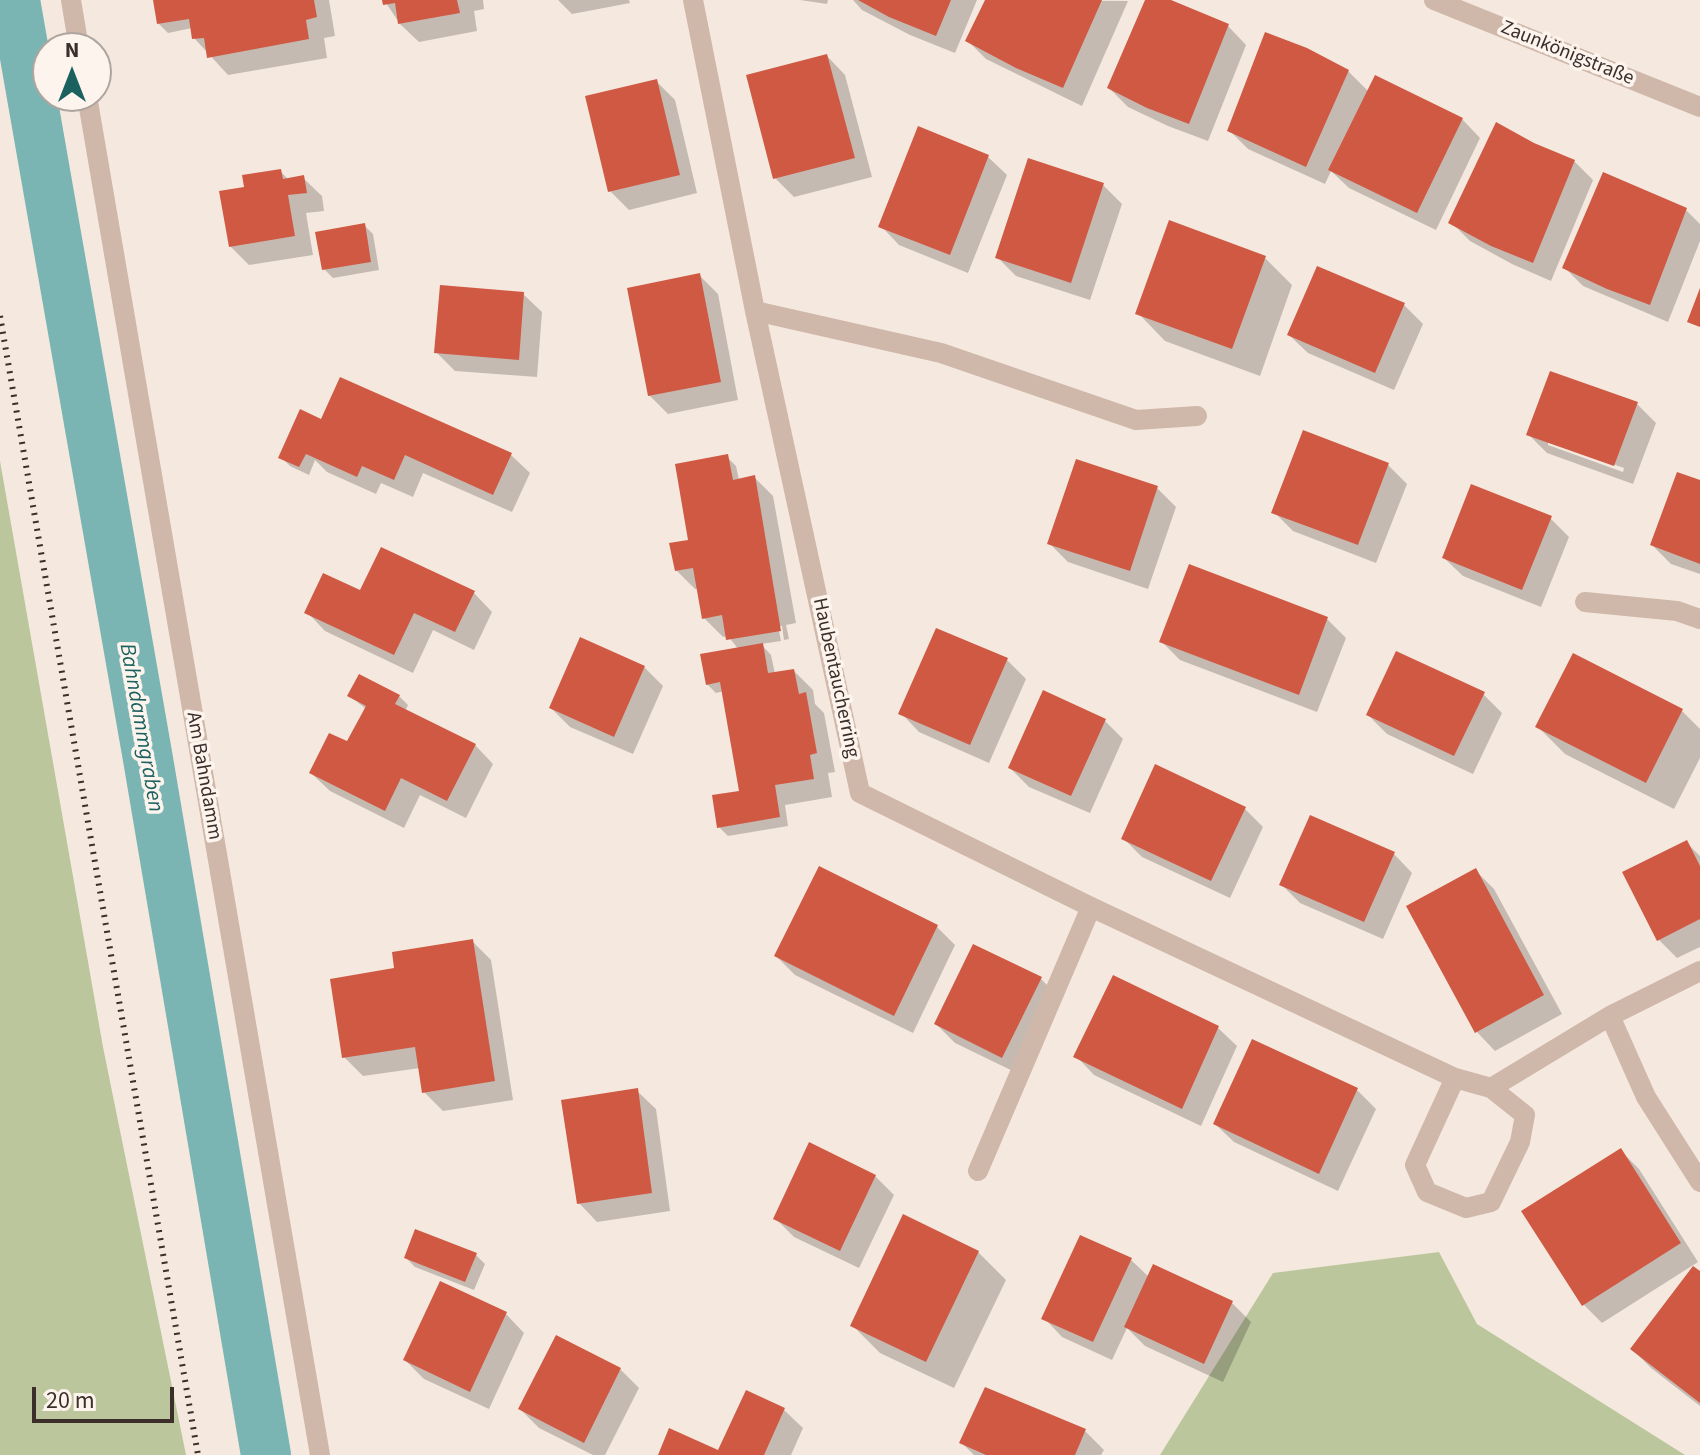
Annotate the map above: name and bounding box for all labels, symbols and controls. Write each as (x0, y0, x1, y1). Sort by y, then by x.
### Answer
street label: Zaunkönigstraße (1497, 16, 1637, 92)
north arrow (32, 32, 112, 112)
text: N (65, 34, 79, 66)
street label: Haubentaucherring (806, 596, 864, 760)
water label: Bahndammgraben (112, 642, 168, 814)
street label: Am Bahndamm (180, 710, 226, 842)
scale bar (36, 1371, 178, 1421)
text: 20 m (46, 1383, 95, 1418)

